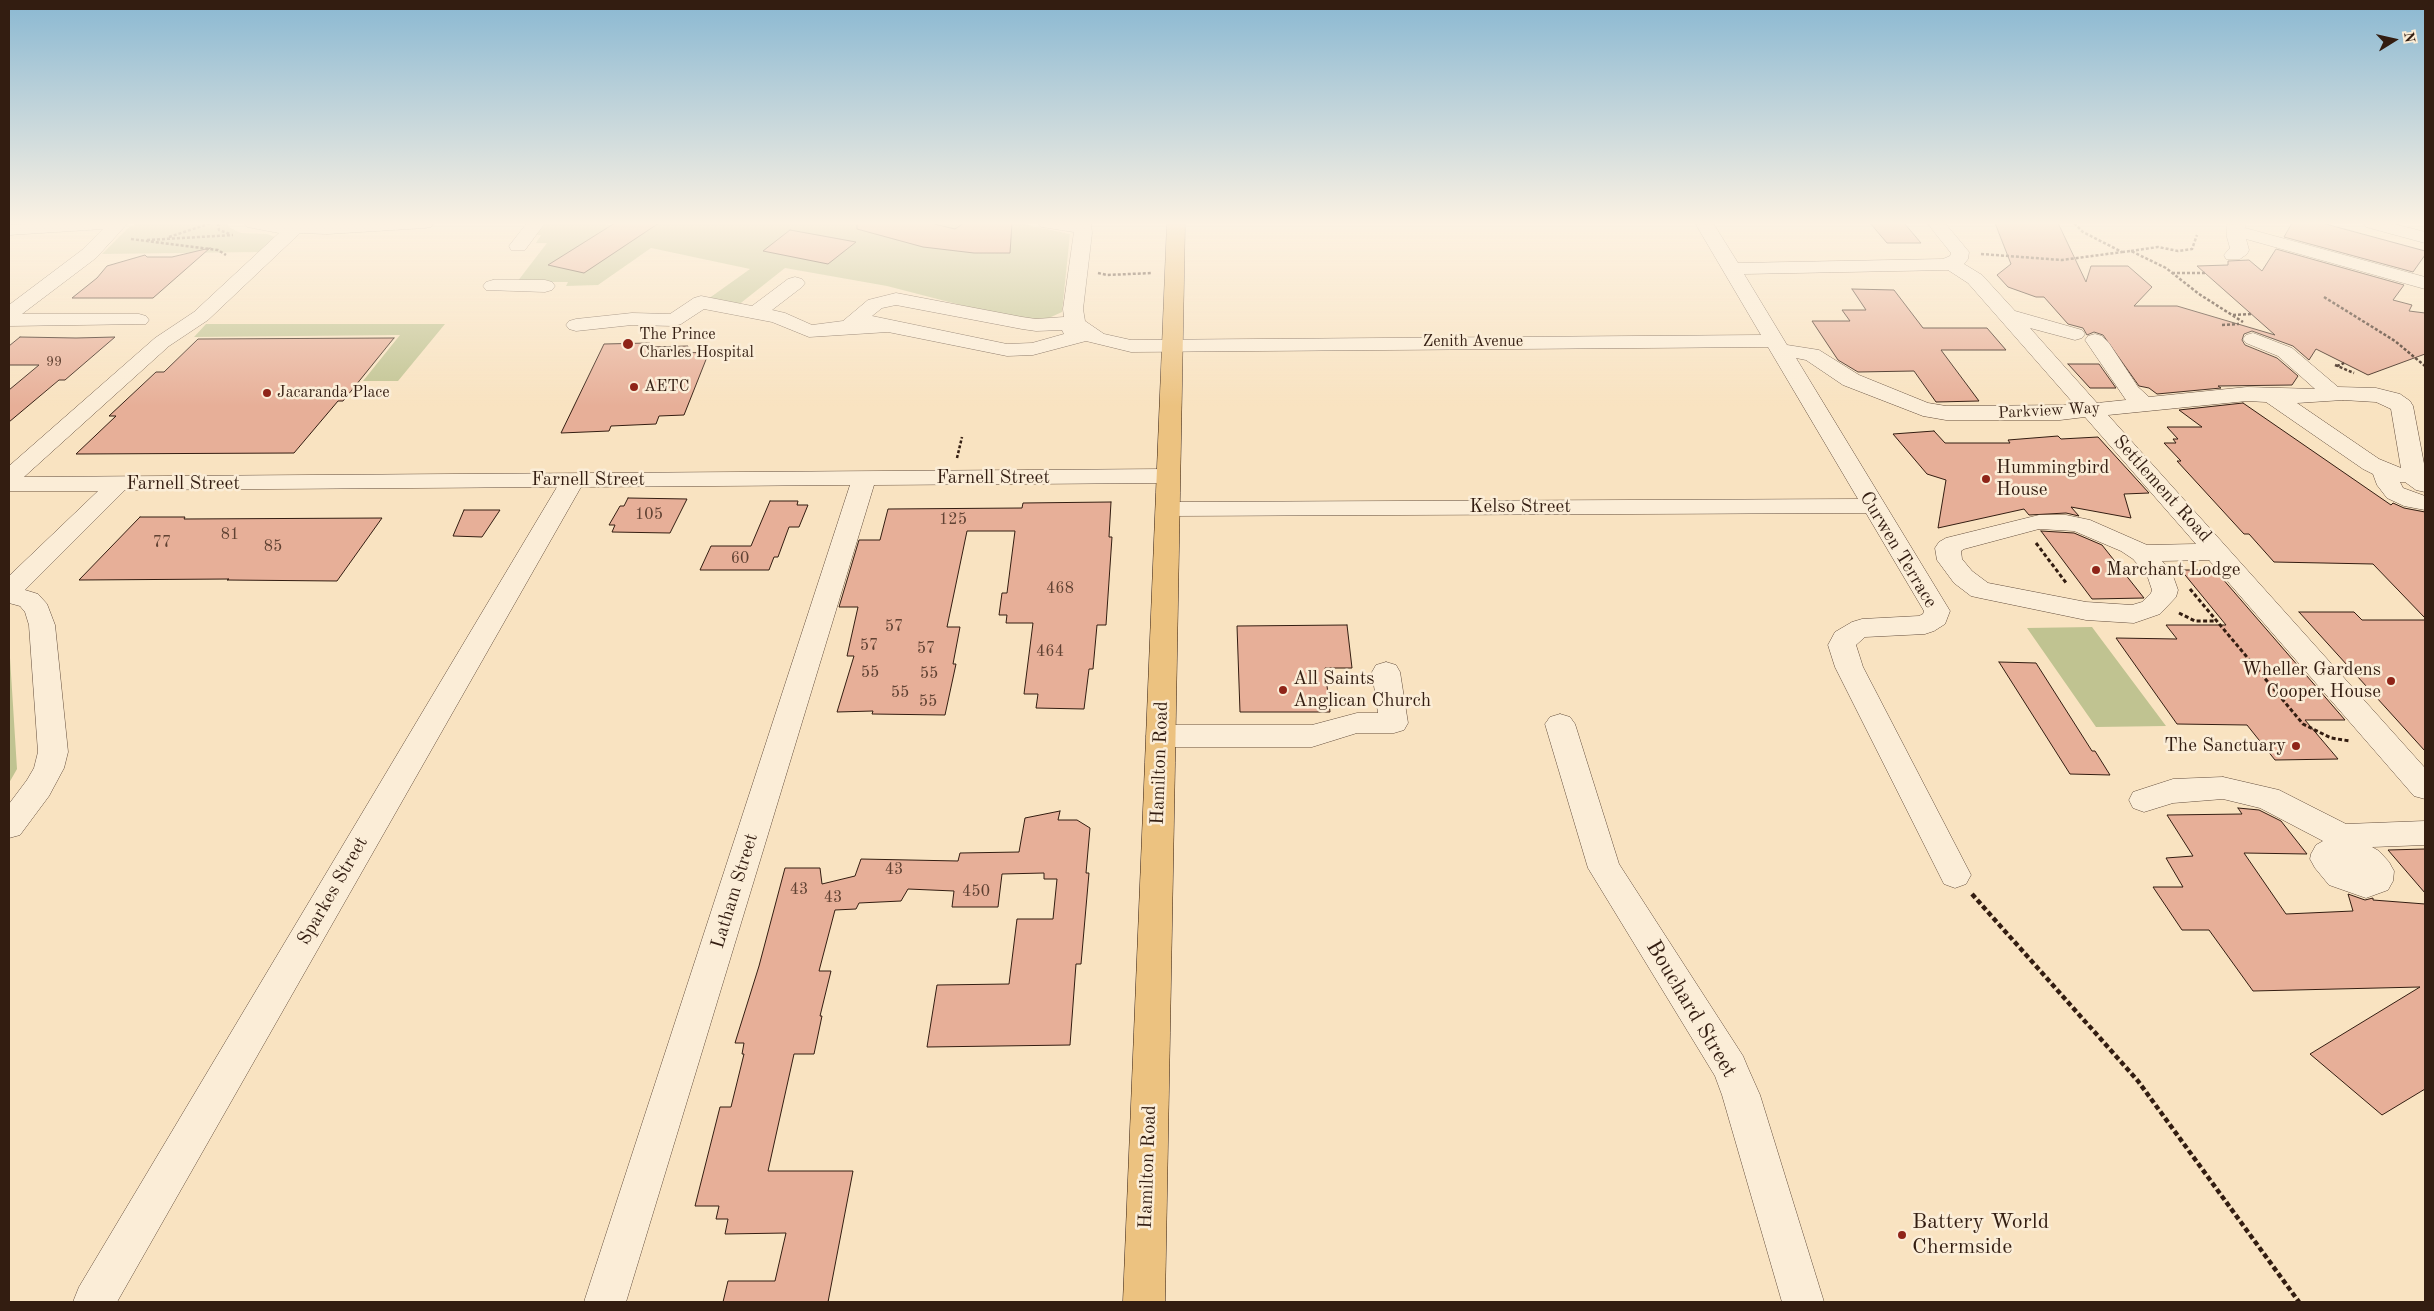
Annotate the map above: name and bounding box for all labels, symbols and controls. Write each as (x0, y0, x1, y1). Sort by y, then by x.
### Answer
north arrow (2369, 15, 2419, 65)
text: N (2401, 31, 2417, 44)
place label: The Prince Charles Hospital (639, 325, 754, 363)
street label: Zenith Avenue (1423, 332, 1523, 352)
marker: The Prince Charles Hospital (621, 337, 635, 351)
house number: 99 (46, 354, 62, 370)
place label: AETC (644, 377, 689, 397)
marker: AETC (628, 381, 640, 393)
place label: Jacaranda Place (277, 383, 390, 403)
marker: Jacaranda Place (261, 387, 273, 399)
street label: Parkview Way (1998, 399, 2100, 423)
street label: Settlement Road (2108, 431, 2216, 547)
place label: Hummingbird House (1996, 457, 2110, 501)
street label: Farnell Street (936, 467, 1050, 489)
street label: Farnell Street (531, 469, 645, 491)
street label: Farnell Street (126, 473, 240, 495)
marker: Hummingbird House (1980, 473, 1992, 485)
street label: Curwen Terrace (1854, 488, 1942, 612)
street label: Kelso Street (1469, 496, 1571, 518)
house number: 105 (635, 505, 663, 525)
house number: 125 (939, 510, 967, 530)
house number: 81 (221, 525, 239, 545)
house number: 77 (153, 533, 171, 553)
house number: 85 (264, 537, 282, 557)
house number: 60 (731, 549, 749, 569)
place label: Marchant Lodge (2106, 559, 2240, 581)
marker: Marchant Lodge (2090, 564, 2102, 576)
house number: 468 (1046, 579, 1074, 599)
house number: 57 (885, 617, 903, 637)
house number: 57 (860, 636, 878, 656)
house number: 57 (917, 639, 935, 659)
house number: 464 (1036, 642, 1064, 662)
place label: Wheller Gardens Cooper House (2242, 659, 2381, 703)
house number: 55 (861, 663, 879, 683)
house number: 55 (920, 664, 938, 684)
place label: All Saints Anglican Church (1293, 668, 1431, 712)
marker: Wheller Gardens Cooper House (2385, 675, 2397, 687)
house number: 55 (891, 683, 909, 703)
marker: All Saints Anglican Church (1277, 684, 1289, 696)
house number: 55 (919, 692, 937, 712)
street label: Hamilton Road (1146, 701, 1174, 825)
place label: The Sanctuary (2164, 735, 2286, 757)
marker: The Sanctuary (2290, 740, 2302, 752)
street label: Latham Street (707, 831, 763, 951)
street label: Sparkes Street (293, 833, 373, 949)
house number: 43 (885, 860, 903, 880)
house number: 43 (790, 880, 808, 900)
house number: 450 (962, 882, 990, 902)
house number: 43 (824, 888, 842, 908)
street label: Bouchard Street (1640, 936, 1742, 1082)
street label: Hamilton Road (1134, 1105, 1162, 1229)
place label: Battery World Chermside (1912, 1209, 2049, 1260)
marker: Battery World Chermside (1896, 1229, 1908, 1241)

